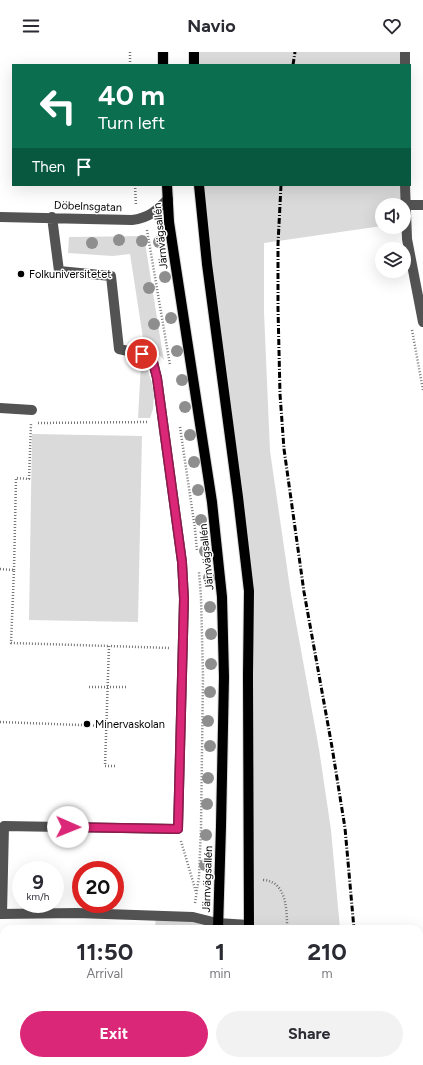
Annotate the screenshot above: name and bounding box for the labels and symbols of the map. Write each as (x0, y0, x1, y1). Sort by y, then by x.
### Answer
street label: Döbelnsgatan (54, 199, 122, 214)
street label: Järnvägsallén (151, 202, 170, 270)
place label: Folkuniversitetet (29, 268, 111, 281)
marker: Folkuniversitetet (16, 269, 26, 279)
pin (125, 337, 159, 371)
street label: Järnvägsallén (197, 523, 216, 591)
place label: Minervaskolan (95, 718, 165, 731)
marker: Minervaskolan (82, 719, 92, 729)
position arrow (47, 806, 89, 848)
street label: Järnvägsallén (200, 846, 215, 912)
speed limit sign: 20 (72, 861, 124, 913)

